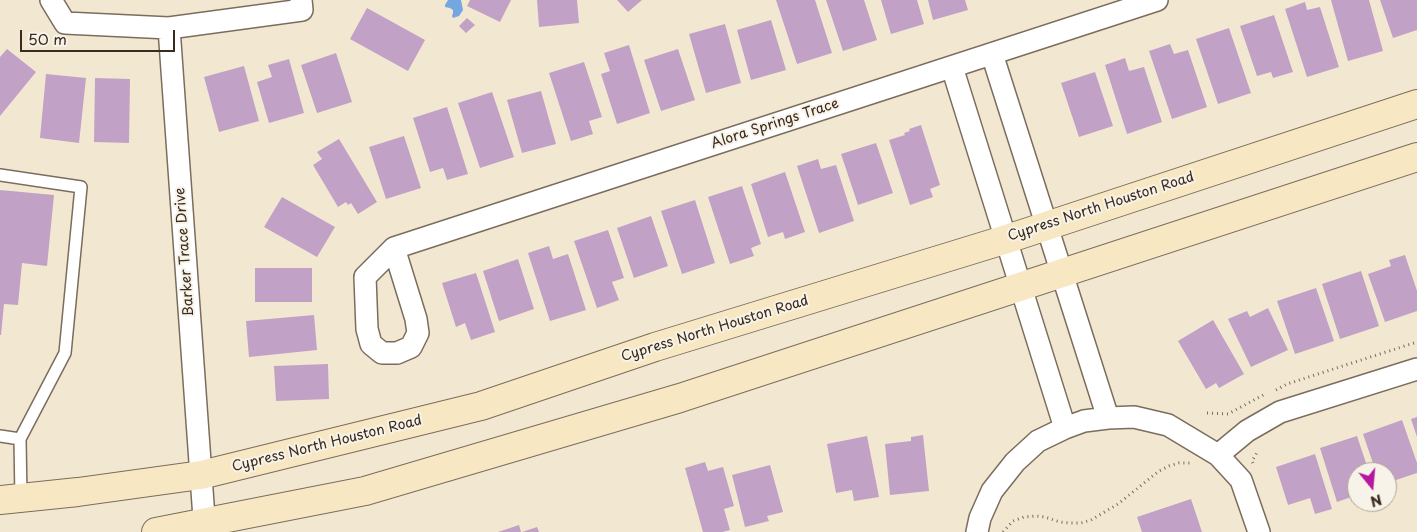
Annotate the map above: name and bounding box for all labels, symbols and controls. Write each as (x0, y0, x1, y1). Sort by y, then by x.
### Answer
scale bar (22, 20, 178, 52)
text: 50 m (28, 27, 67, 50)
street label: Alora Springs Trace (709, 95, 841, 153)
street label: Cypress North Houston Road (1006, 169, 1196, 245)
street label: Barker Trace Drive (172, 187, 198, 317)
street label: Cypress North Houston Road (619, 292, 811, 366)
street label: Cypress North Houston Road (230, 412, 424, 476)
north arrow (1347, 462, 1397, 512)
text: N (1368, 489, 1385, 513)

